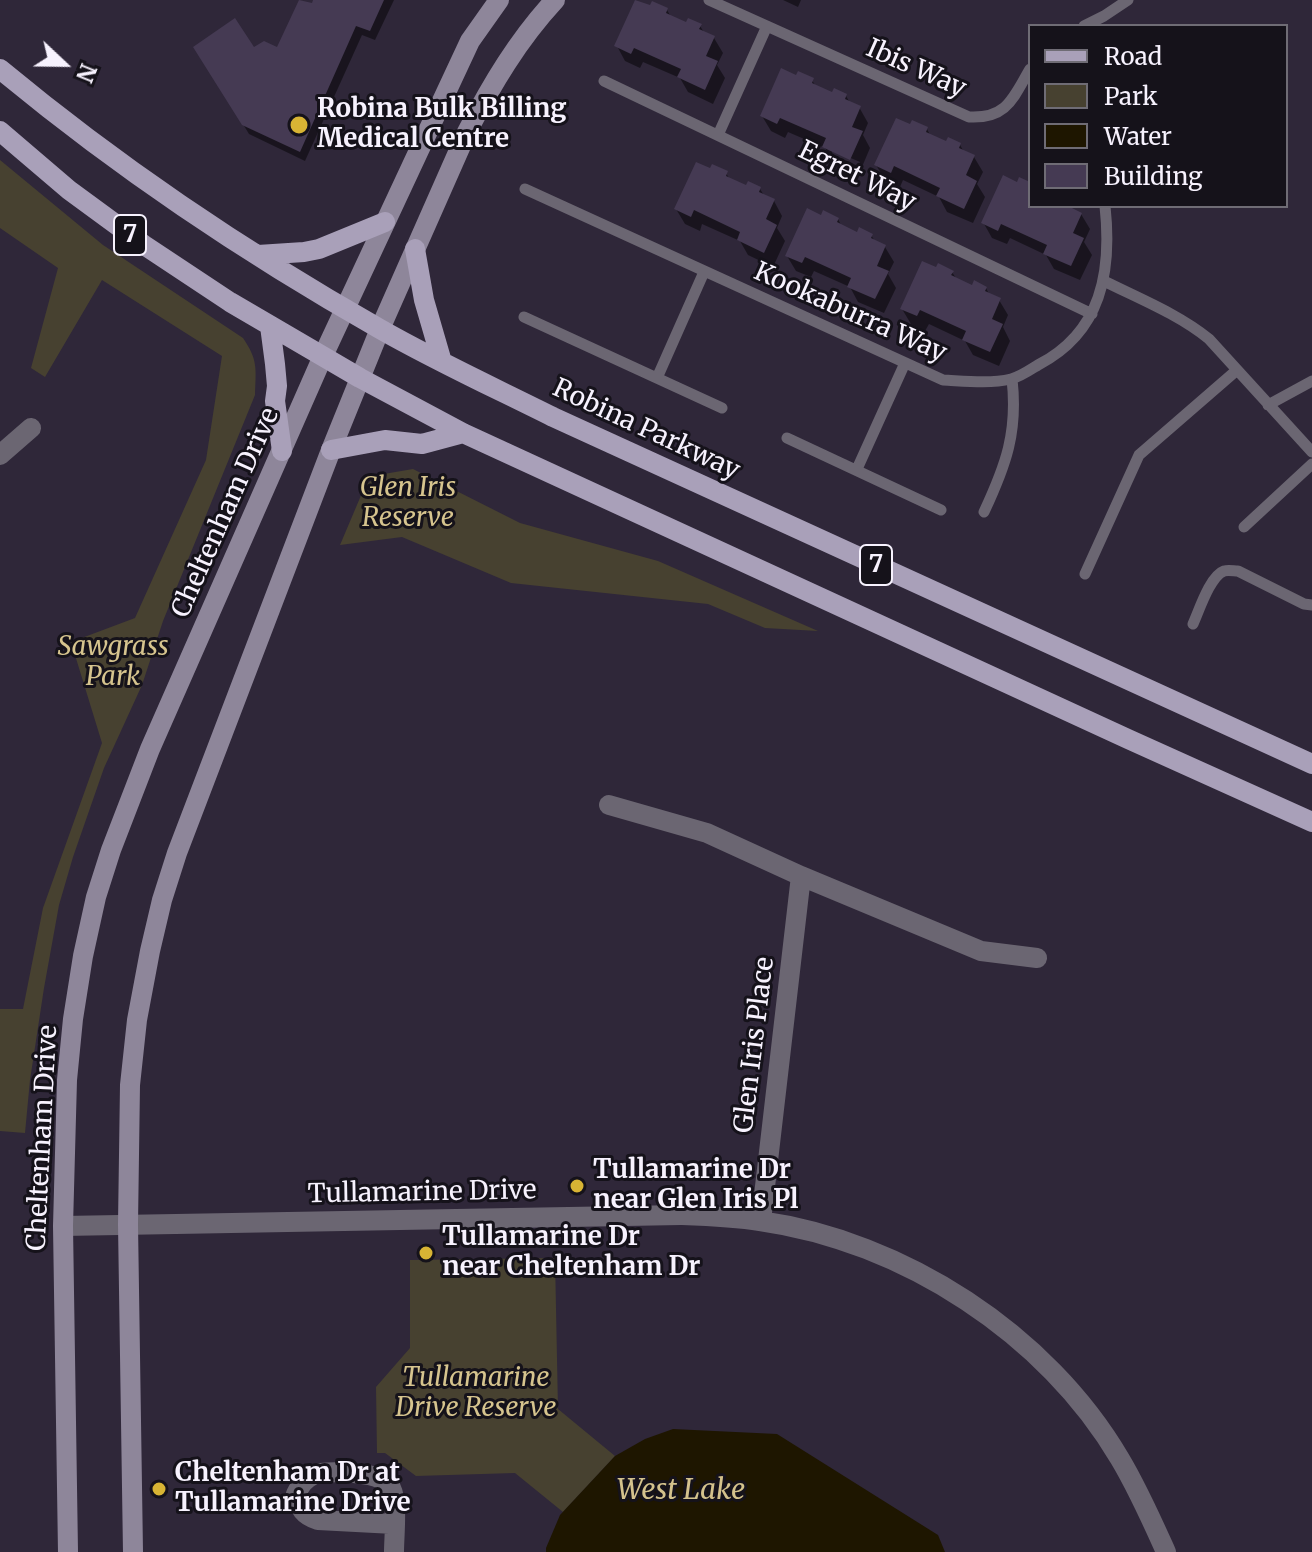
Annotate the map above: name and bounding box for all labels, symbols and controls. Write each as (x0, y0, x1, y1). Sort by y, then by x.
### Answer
north arrow (24, 24, 104, 104)
legend (1028, 24, 1288, 208)
street label: Ibis Way (861, 33, 971, 105)
text: Road (1104, 41, 1162, 72)
text: N (70, 60, 102, 86)
text: Park (1104, 81, 1157, 112)
place label: Robina Bulk Billing Medical Centre (317, 94, 567, 156)
marker: Robina Bulk Billing Medical Centre (288, 114, 310, 136)
text: Water (1104, 121, 1172, 152)
street label: Egret Way (793, 135, 921, 219)
text: Building (1104, 161, 1203, 192)
road number: 7 (114, 215, 146, 255)
street label: Kookaburra Way (749, 257, 951, 369)
street label: Robina Parkway (548, 373, 744, 487)
street label: Cheltenham Drive (166, 403, 286, 623)
park label: Glen Iris Reserve (360, 473, 456, 534)
road number: 7 (860, 545, 892, 585)
park label: Sawgrass Park (57, 632, 169, 694)
street label: Glen Iris Place (729, 955, 781, 1135)
street label: Cheltenham Drive (22, 1024, 64, 1252)
place label: Tullamarine Dr near Glen Iris Pl (593, 1155, 798, 1216)
street label: Tullamarine Drive (307, 1175, 537, 1211)
marker: Tullamarine Dr near Glen Iris Pl (568, 1177, 586, 1195)
place label: Tullamarine Dr near Cheltenham Dr (442, 1222, 700, 1284)
marker: Tullamarine Dr near Cheltenham Dr (417, 1244, 435, 1262)
park label: Tullamarine Drive Reserve (396, 1363, 556, 1424)
place label: Cheltenham Dr at Tullamarine Drive (175, 1458, 411, 1520)
water label: West Lake (617, 1474, 745, 1508)
marker: Cheltenham Dr at Tullamarine Drive (150, 1480, 168, 1498)

